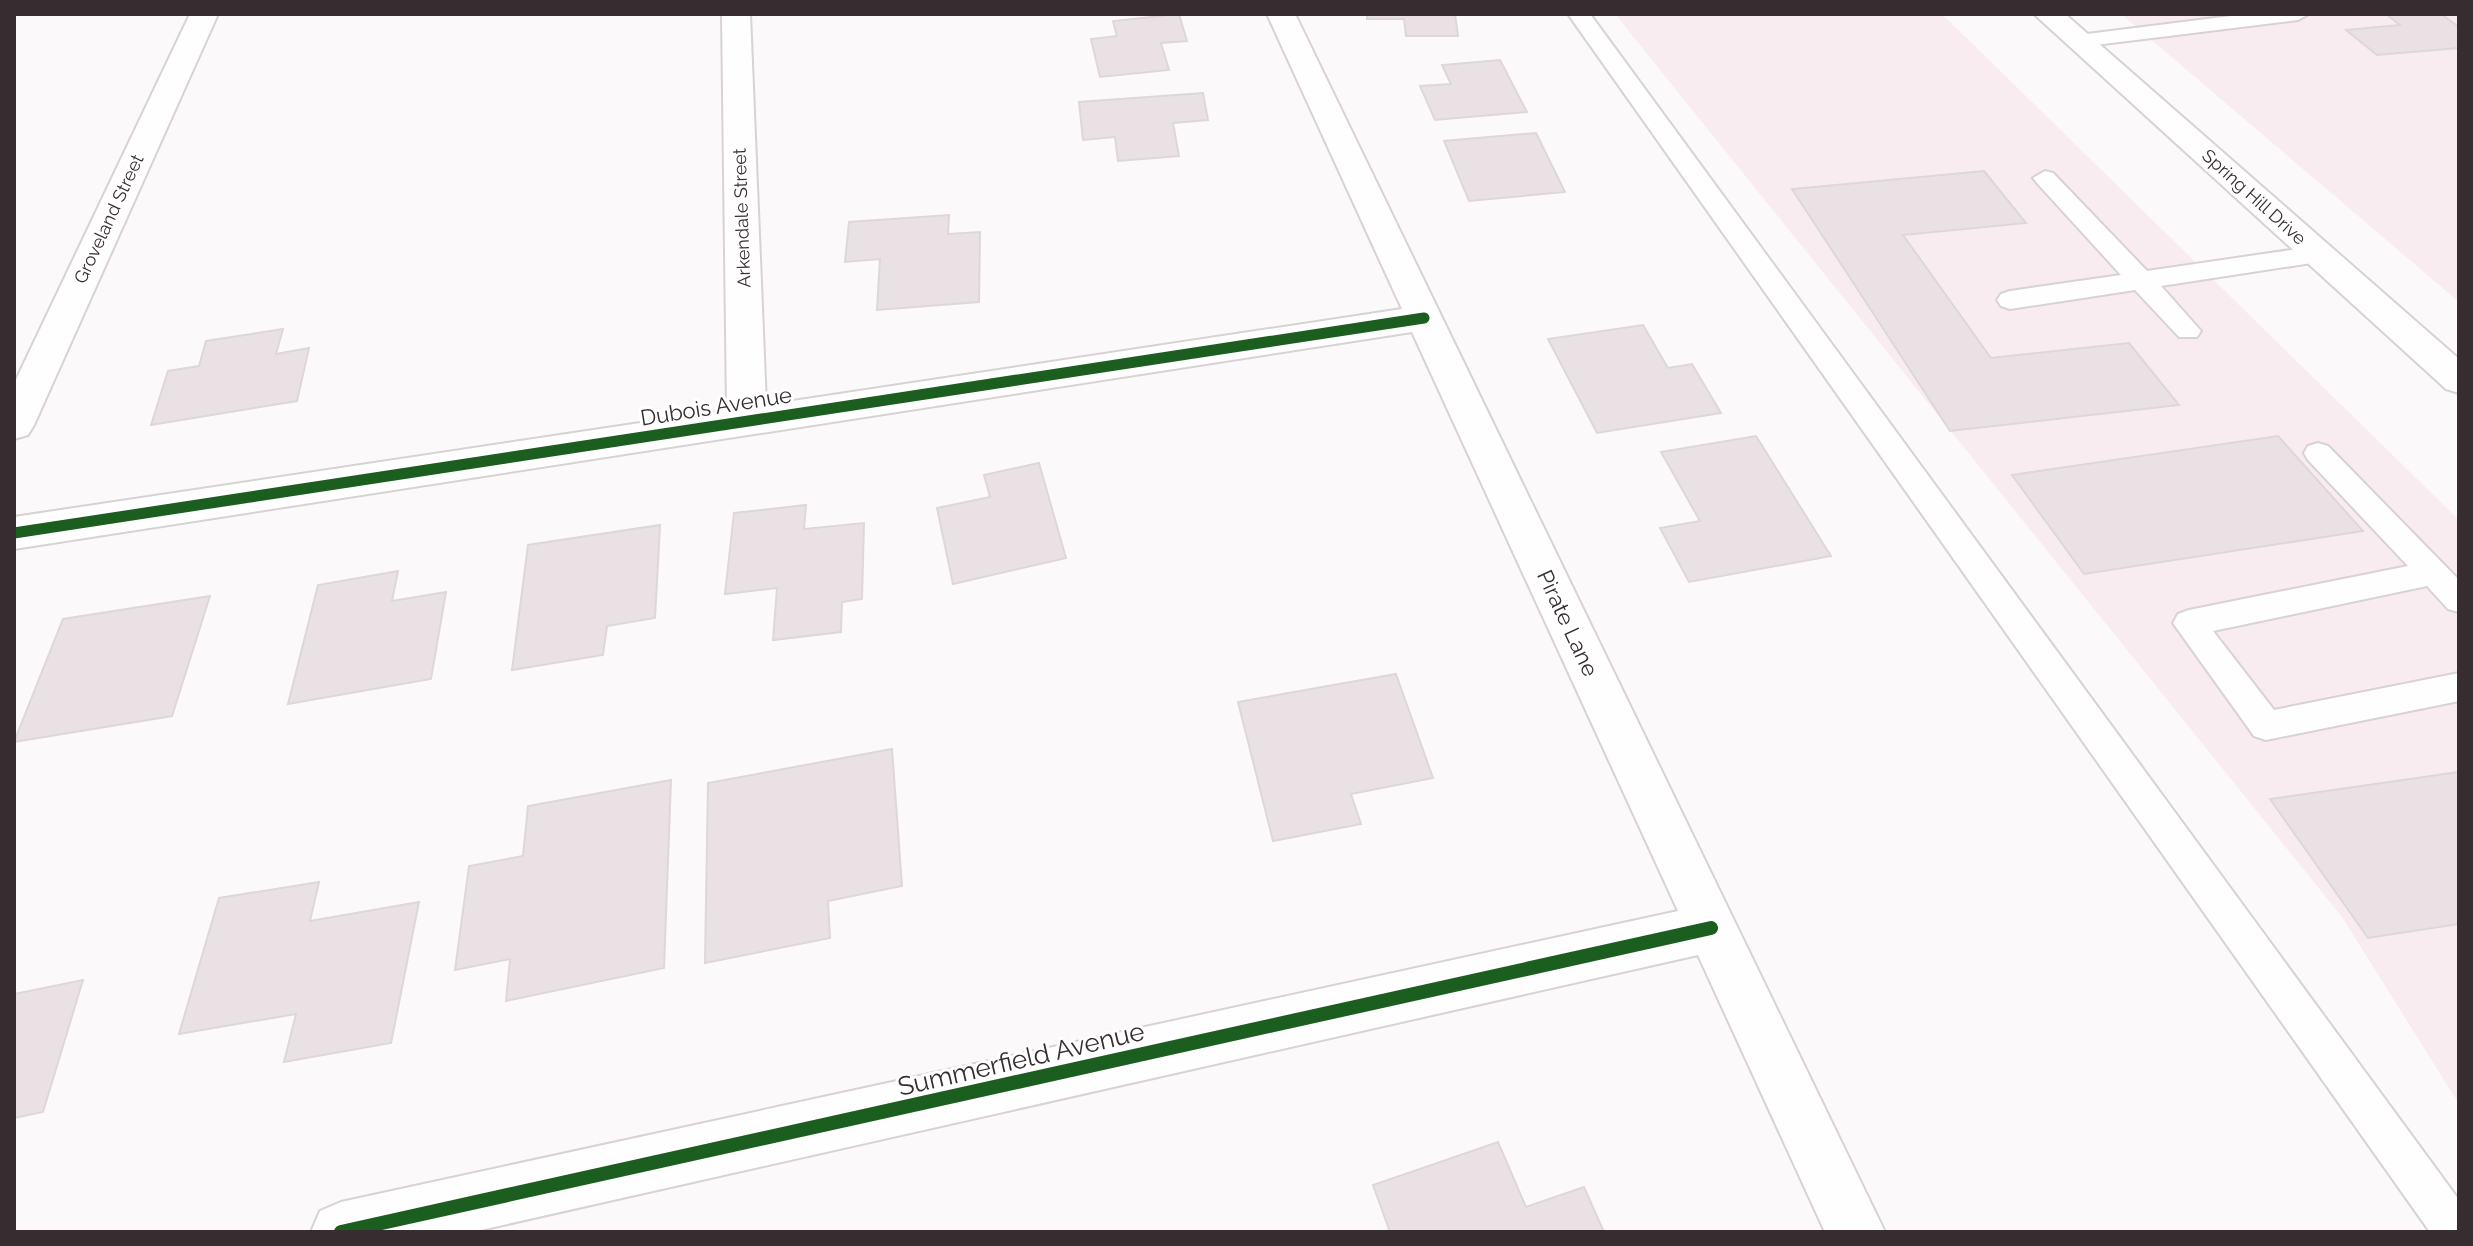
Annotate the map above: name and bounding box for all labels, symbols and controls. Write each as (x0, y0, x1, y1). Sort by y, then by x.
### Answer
street label: Spring Hill Drive (2198, 145, 2311, 249)
street label: Arkendale Street (729, 148, 754, 288)
street label: Groveland Street (69, 151, 148, 287)
street label: Dubois Avenue (638, 381, 794, 431)
street label: Pirate Lane (1532, 566, 1604, 680)
street label: Summerfield Avenue (895, 1016, 1147, 1102)

